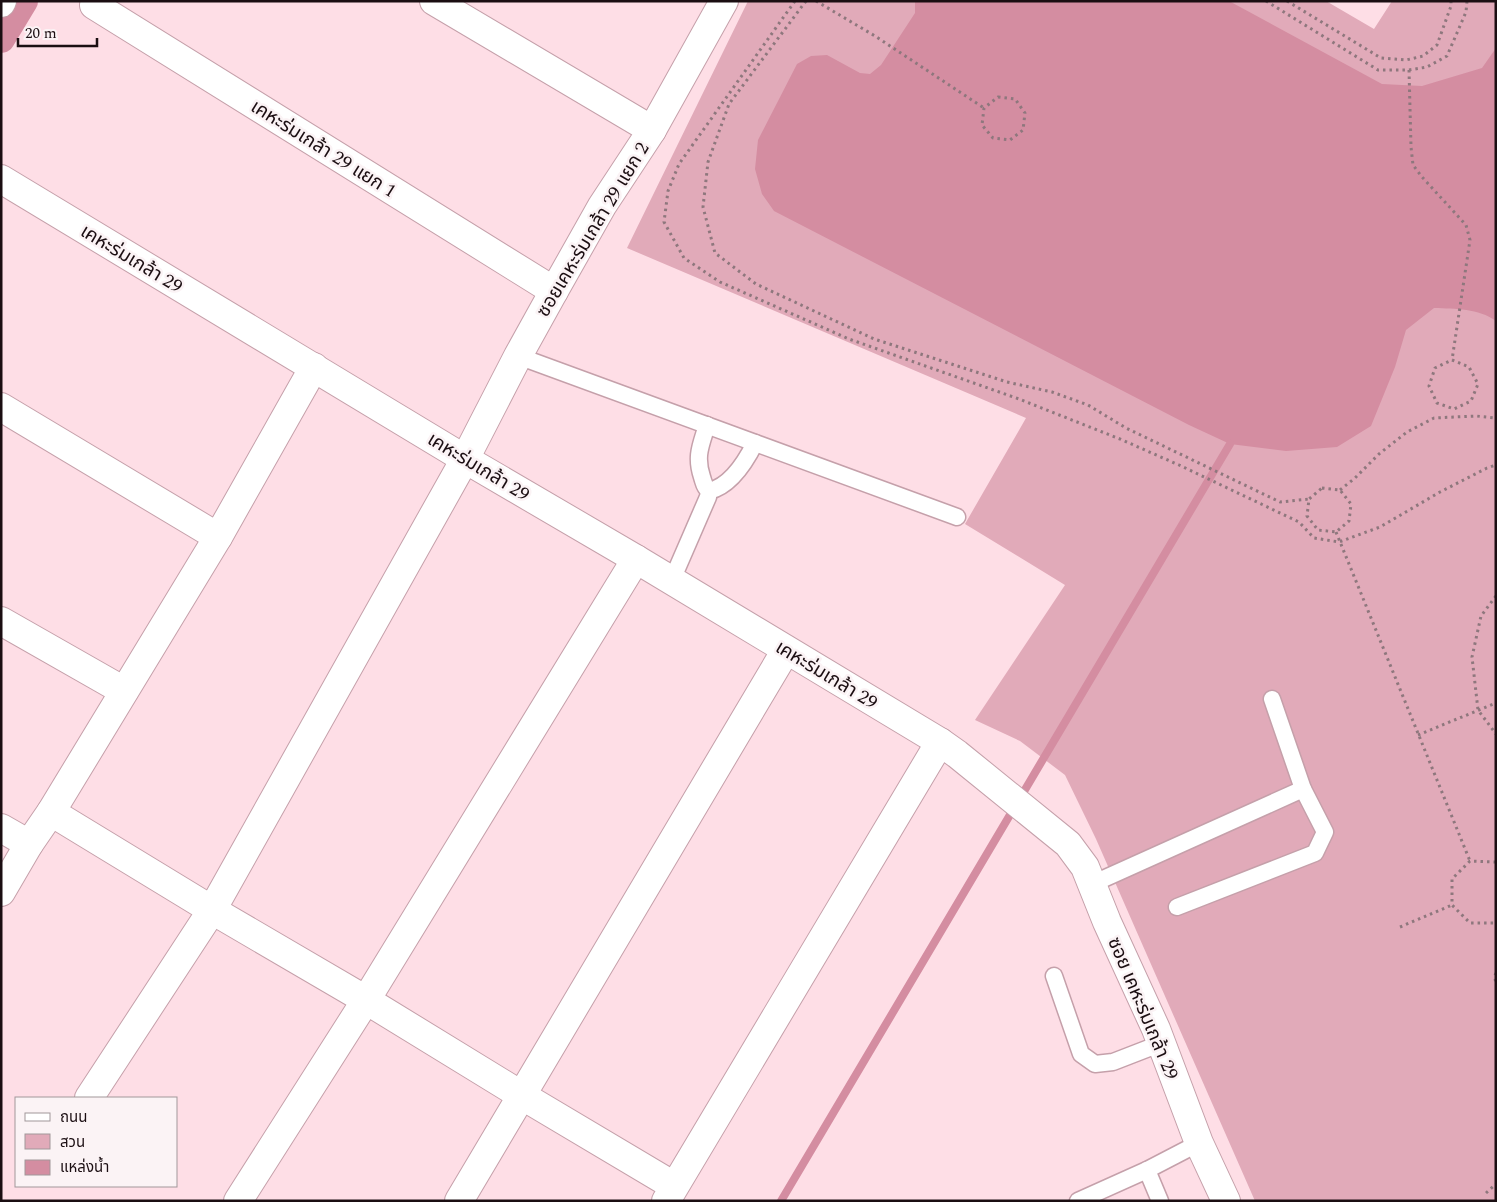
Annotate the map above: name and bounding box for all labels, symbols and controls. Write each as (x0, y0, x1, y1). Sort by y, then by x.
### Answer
scale bar (18, 15, 96, 47)
text: 20 m (25, 22, 57, 45)
street label: เคหะร่มเกล้า 29 แยก 1 (245, 93, 402, 206)
street label: ซอยเคหะร่มเกล้า 29 แยก 2 (529, 137, 657, 323)
street label: เคหะร่มเกล้า 29 (75, 217, 188, 301)
street label: เคหะร่มเกล้า 29 (422, 425, 535, 509)
street label: เคหะร่มเกล้า 29 (770, 633, 883, 717)
street label: ซอย เคหะร่มเกล้า 29 (1099, 933, 1186, 1084)
legend (15, 1097, 178, 1187)
text: ถนน (60, 1106, 87, 1129)
text: สวน (60, 1131, 85, 1154)
text: แหล่งน้ำ (60, 1156, 109, 1179)

